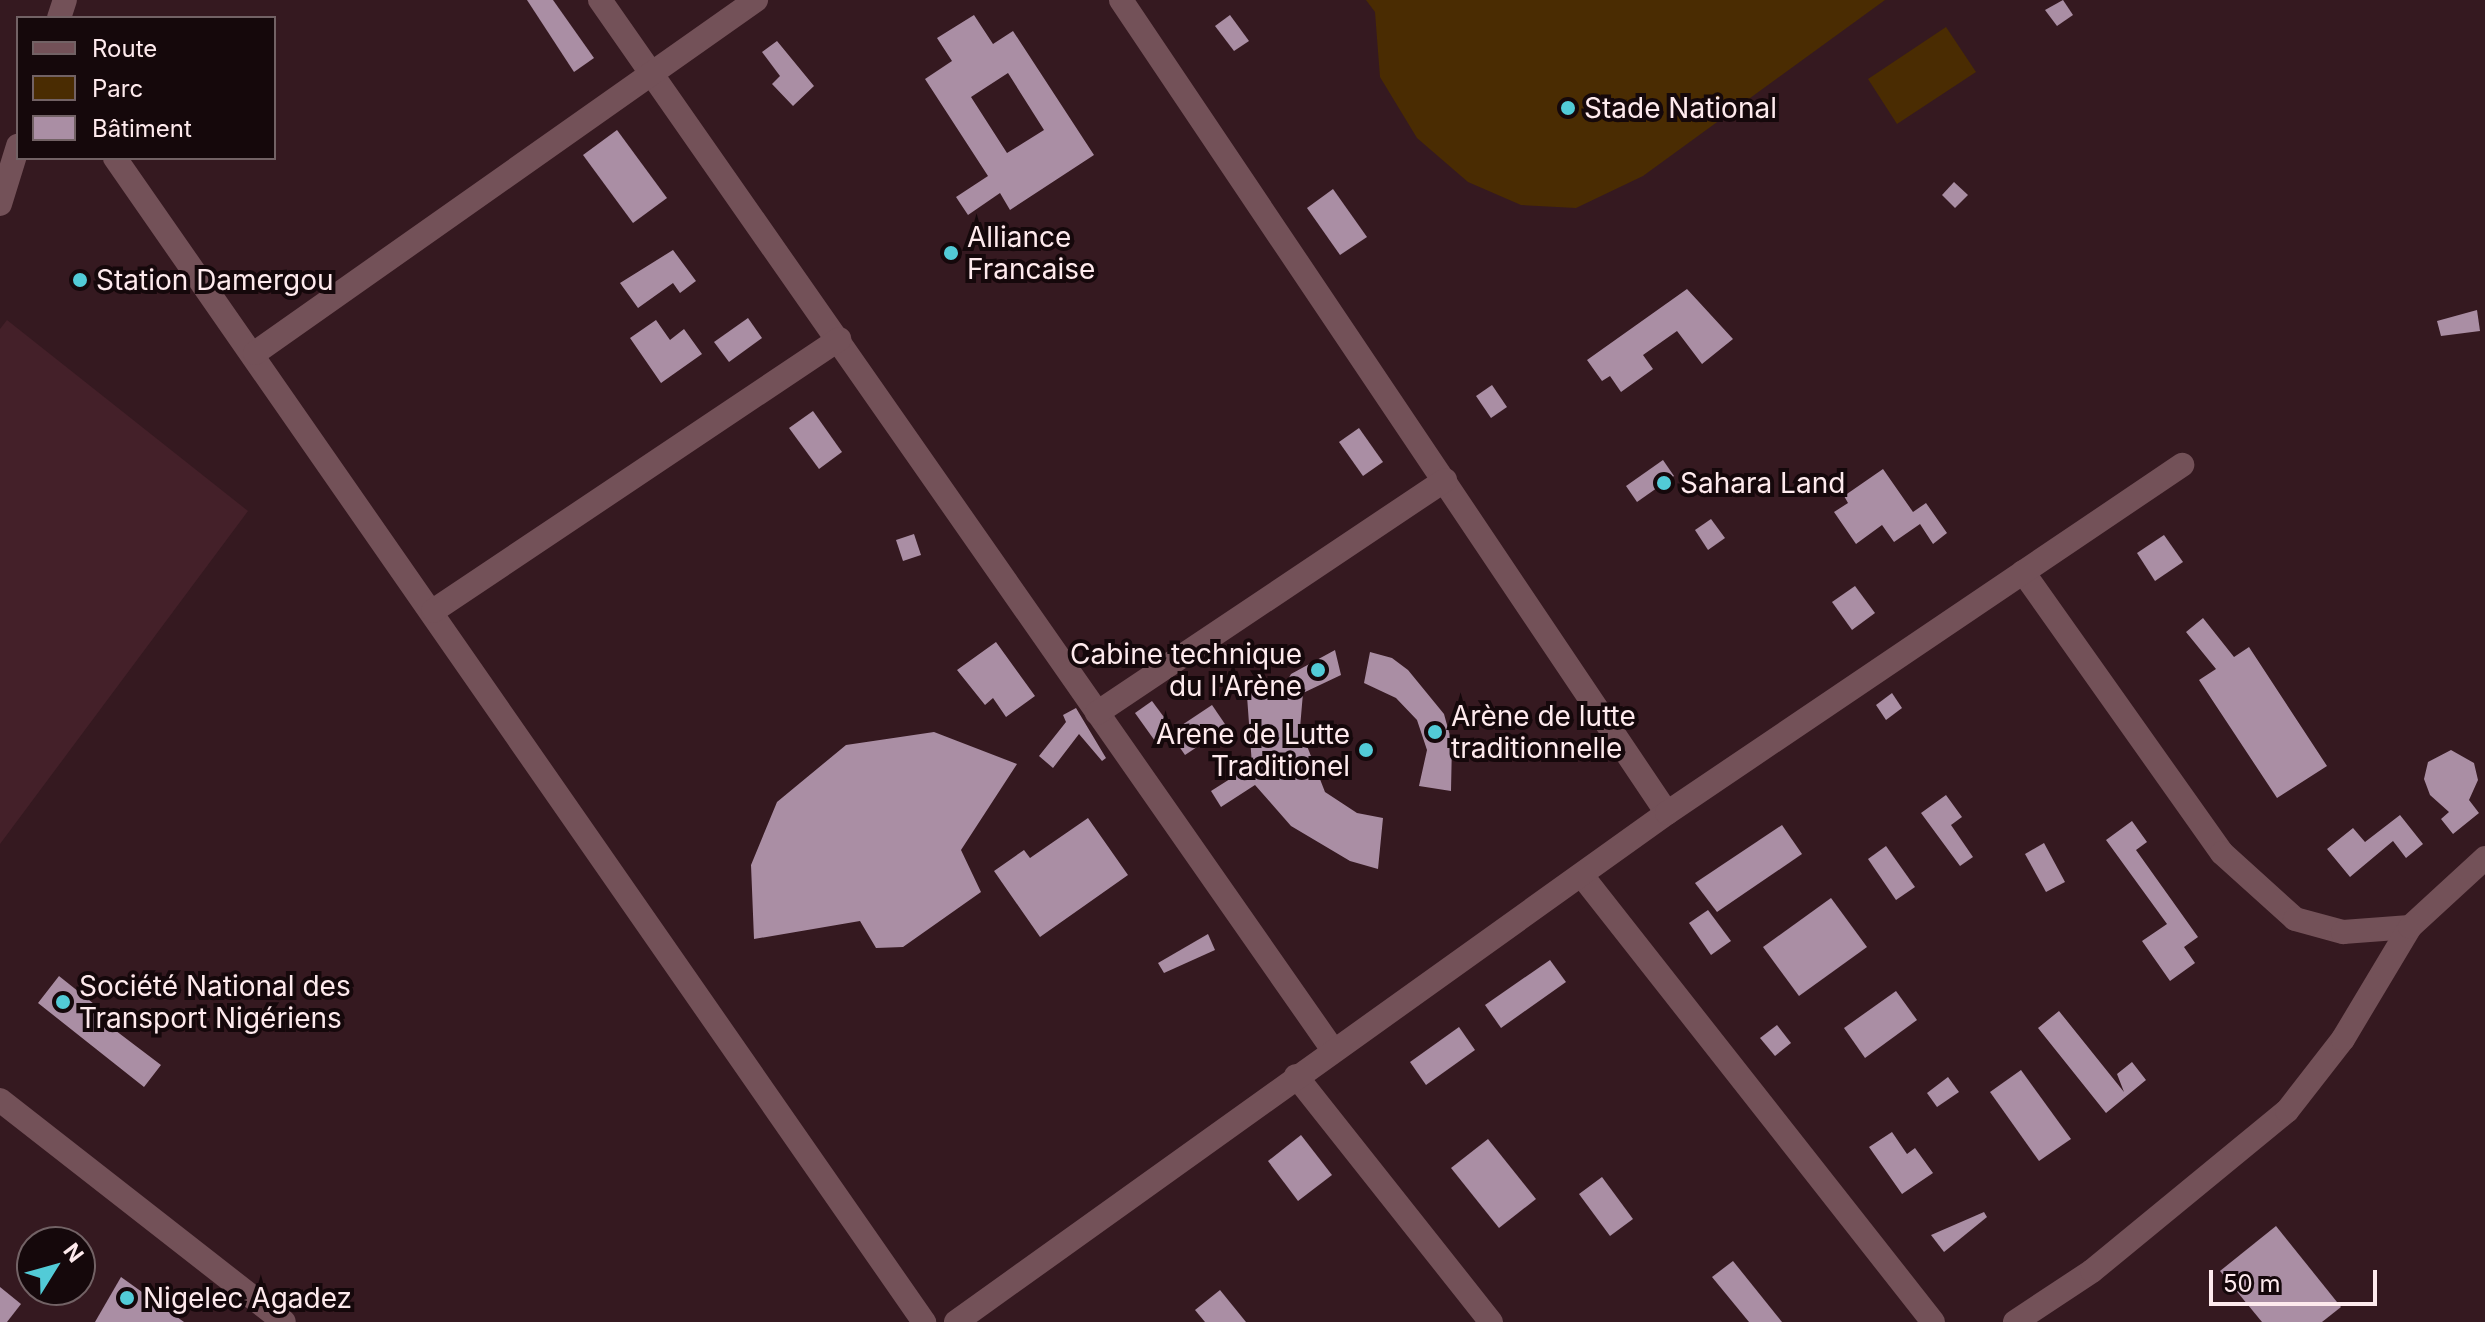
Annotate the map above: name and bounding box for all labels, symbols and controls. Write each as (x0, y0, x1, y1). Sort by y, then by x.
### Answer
legend (16, 16, 276, 160)
text: Route (92, 34, 157, 63)
text: Parc (92, 74, 143, 103)
place label: Stade National (1584, 91, 1777, 125)
marker: Stade National (1559, 99, 1577, 117)
text: Bâtiment (92, 114, 192, 143)
place label: Alliance Francaise (967, 220, 1095, 286)
marker: Alliance Francaise (942, 244, 960, 262)
place label: Station Damergou (96, 263, 334, 297)
marker: Station Damergou (71, 271, 89, 289)
place label: Sahara Land (1680, 466, 1845, 500)
marker: Sahara Land (1655, 474, 1673, 492)
place label: Cabine technique du l'Arène (1070, 637, 1302, 703)
marker: Cabine technique du l'Arène (1309, 661, 1327, 679)
place label: Arène de lutte traditionnelle (1451, 699, 1636, 765)
place label: Arene de Lutte Traditionel (1156, 717, 1350, 783)
marker: Arène de lutte traditionnelle (1426, 723, 1444, 741)
marker: Arene de Lutte Traditionel (1357, 741, 1375, 759)
place label: Société National des Transport Nigériens (79, 969, 351, 1035)
marker: Société National des Transport Nigériens (54, 993, 72, 1011)
north arrow (16, 1226, 96, 1306)
text: N (58, 1238, 89, 1267)
scale bar (2213, 1254, 2381, 1304)
text: 50 m (2223, 1269, 2281, 1298)
place label: Nigelec Agadez (143, 1281, 352, 1315)
marker: Nigelec Agadez (118, 1289, 136, 1307)

